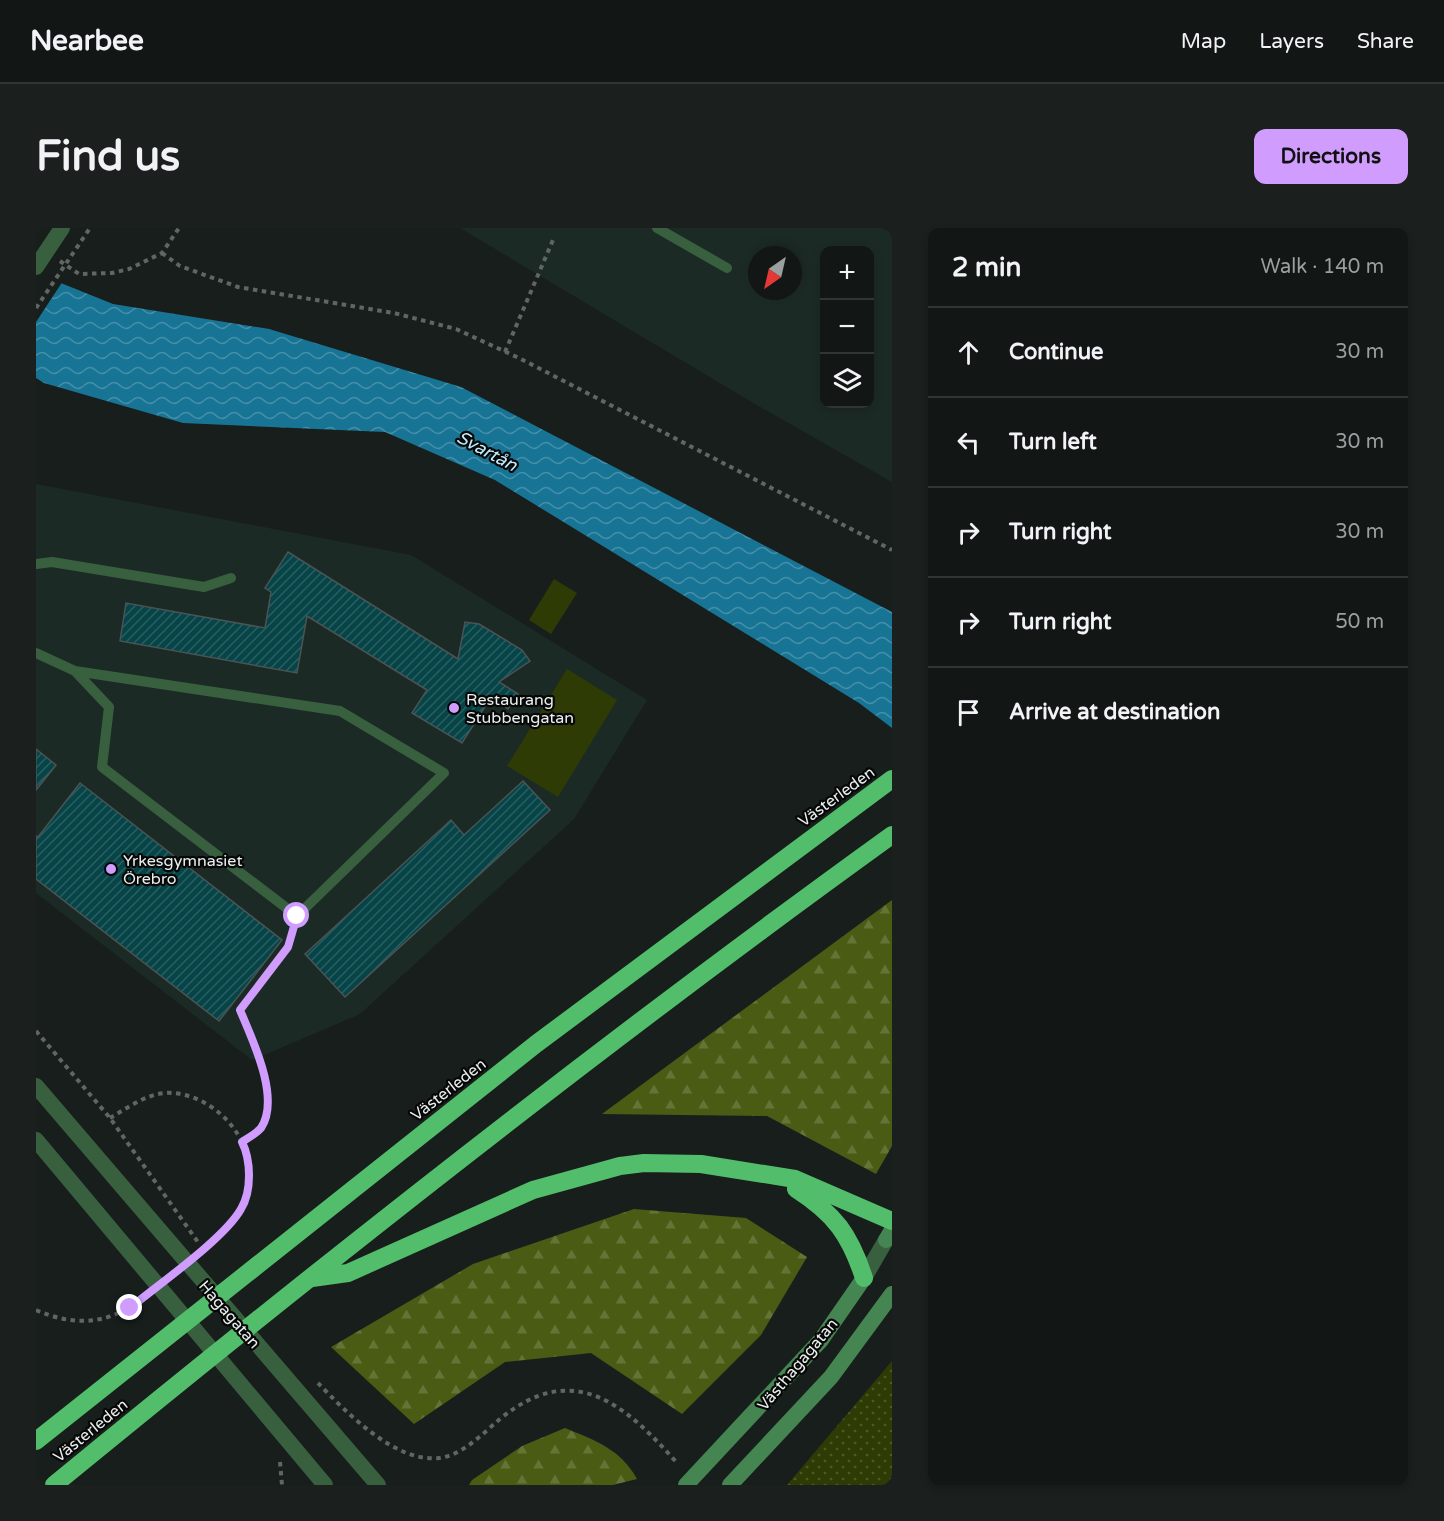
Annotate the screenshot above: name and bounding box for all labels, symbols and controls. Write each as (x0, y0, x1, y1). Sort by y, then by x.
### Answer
text: Nearbee (30, 24, 144, 58)
text: Map (1181, 29, 1226, 54)
text: Layers (1259, 29, 1324, 54)
text: Share (1357, 29, 1414, 54)
button: Directions (1254, 129, 1408, 184)
text: Find us (36, 131, 180, 182)
north arrow (748, 246, 802, 300)
map controls (820, 246, 874, 408)
button: + (820, 246, 874, 300)
text: 2 min (952, 252, 1021, 283)
text: Walk · 140 m (1261, 255, 1384, 279)
button: − (820, 300, 874, 354)
icon: ahead (952, 336, 985, 369)
text: Continue (1009, 339, 1104, 365)
text: 30 m (1335, 340, 1384, 364)
button: layers (820, 354, 874, 408)
water label: Svartån (453, 426, 522, 476)
icon: left (952, 426, 985, 459)
text: Turn left (1009, 429, 1097, 455)
text: 30 m (1335, 430, 1384, 454)
icon: right (952, 516, 985, 549)
text: Turn right (1009, 519, 1111, 545)
text: 30 m (1335, 520, 1384, 544)
icon: right (952, 606, 985, 639)
text: Turn right (1009, 609, 1111, 635)
text: 50 m (1335, 610, 1384, 634)
place label: Restaurang Stubbengatan (466, 690, 574, 728)
icon: arrive (952, 696, 985, 729)
text: Arrive at destination (1009, 699, 1220, 725)
marker: Restaurang Stubbengatan (447, 701, 461, 715)
street label: Västerleden (794, 762, 879, 831)
place label: Yrkesgymnasiet Örebro (123, 851, 243, 889)
marker: Yrkesgymnasiet Örebro (104, 862, 118, 876)
route start (283, 902, 309, 928)
street label: Västerleden (407, 1054, 490, 1125)
street label: Hagagatan (194, 1276, 264, 1353)
route end (116, 1294, 142, 1320)
street label: Västhagagatan (753, 1314, 842, 1415)
street label: Västerleden (49, 1395, 132, 1467)

